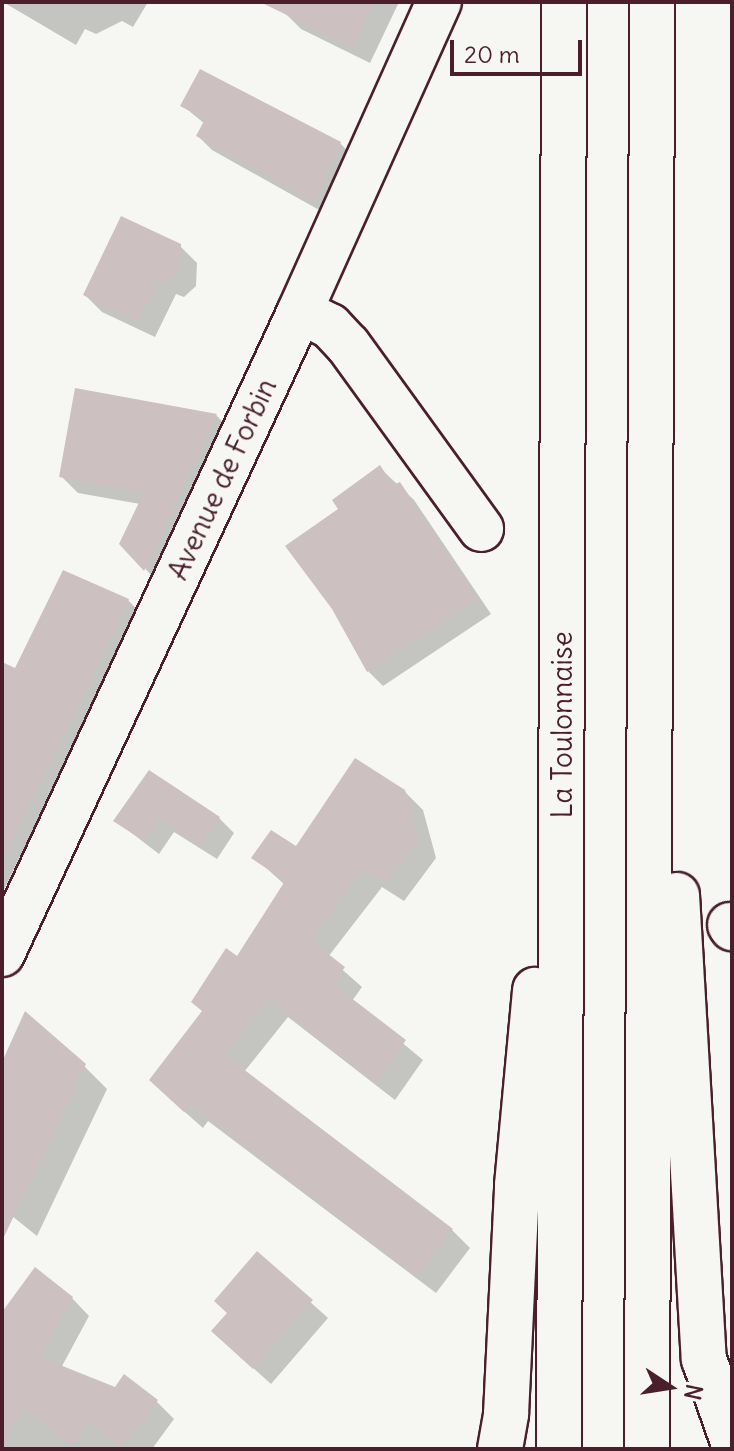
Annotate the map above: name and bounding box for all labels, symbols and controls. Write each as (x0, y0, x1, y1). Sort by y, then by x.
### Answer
scale bar (454, 24, 586, 74)
text: 20 m (464, 39, 520, 69)
street label: Avenue de Forbin (161, 373, 283, 585)
street label: La Toulonnaise (545, 631, 579, 819)
north arrow (630, 1347, 710, 1427)
text: N (678, 1382, 709, 1402)

